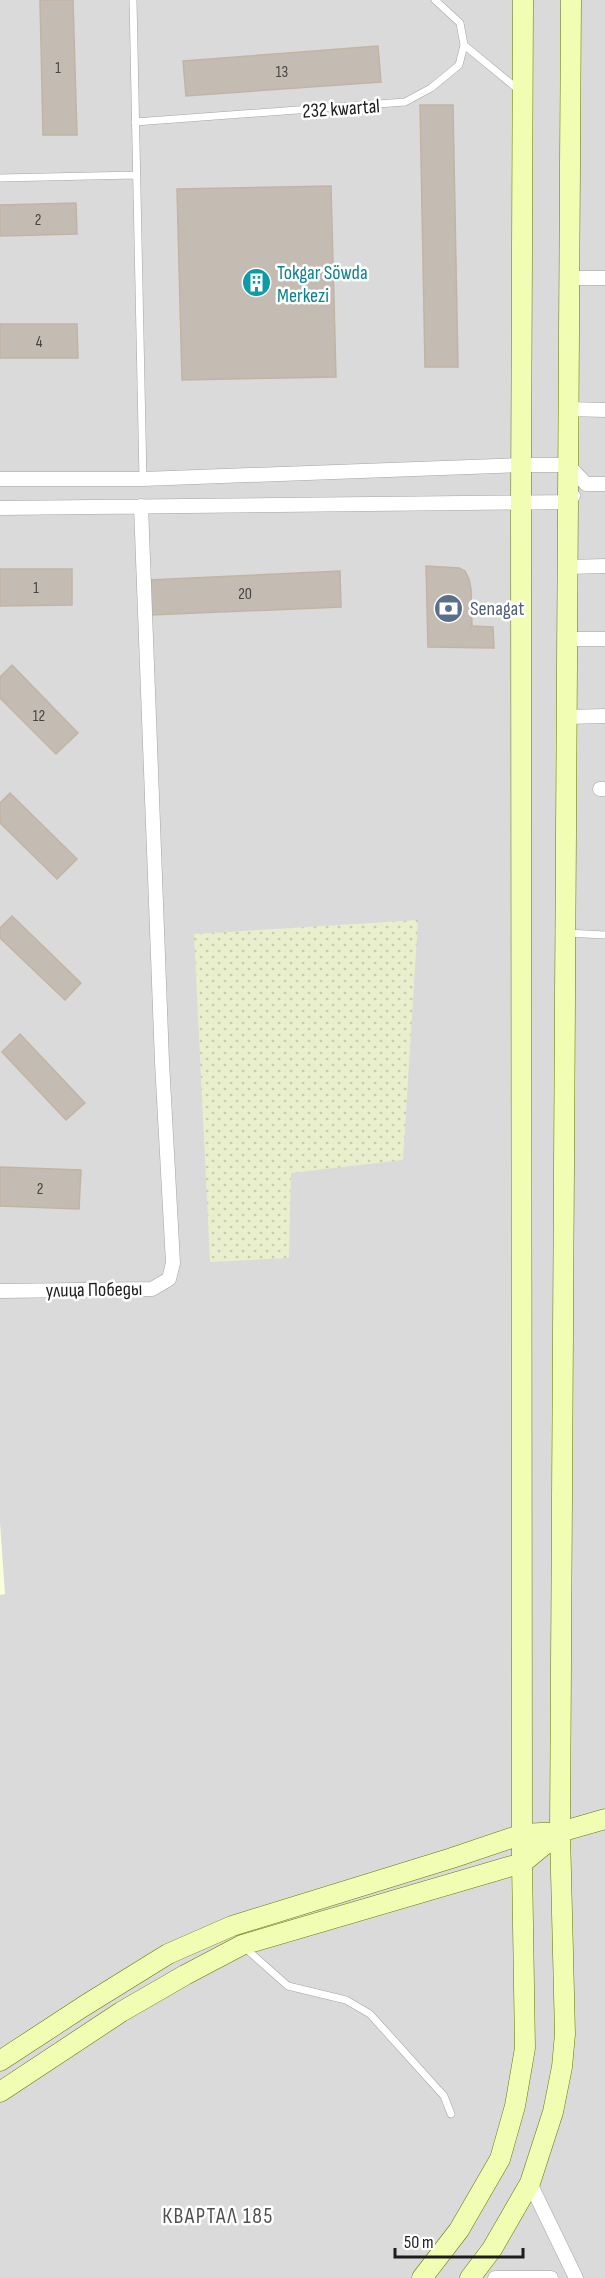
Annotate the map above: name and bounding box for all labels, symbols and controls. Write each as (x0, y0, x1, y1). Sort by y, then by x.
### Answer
house number: 1 (55, 59, 61, 78)
house number: 13 (276, 63, 288, 82)
street label: 232 kwartal (301, 94, 381, 124)
house number: 2 (35, 211, 41, 230)
place label: Tokgar Söwda Merkezi (277, 261, 368, 308)
building icon: Tokgar Söwda Merkezi (240, 267, 272, 299)
house number: 4 (36, 333, 43, 352)
house number: 1 (33, 579, 39, 598)
house number: 20 (238, 585, 252, 604)
bank icon: Senagat (433, 592, 465, 624)
place label: Senagat (470, 597, 524, 621)
house number: 12 (33, 707, 45, 726)
house number: 2 (37, 1180, 43, 1199)
street label: улица Победы (45, 1277, 143, 1303)
district label: КВАРТАЛ 185 (162, 2203, 274, 2230)
scale bar (395, 2221, 522, 2259)
text: 50 m (404, 2232, 434, 2253)

